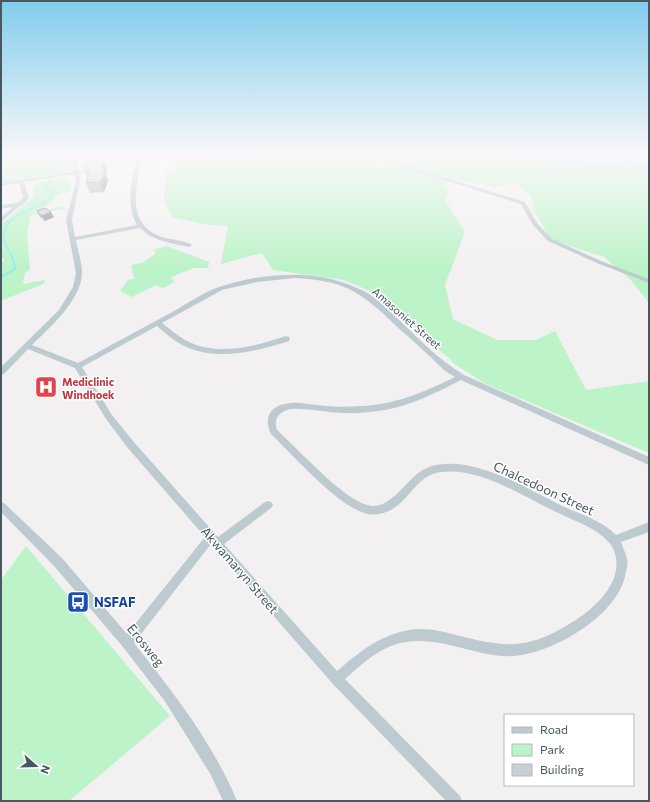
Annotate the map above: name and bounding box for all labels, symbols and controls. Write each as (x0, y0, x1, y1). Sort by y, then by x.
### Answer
street label: Amasoniet Street (370, 285, 444, 352)
hospital icon: Mediclinic Windhoek (33, 374, 59, 400)
place label: Mediclinic Windhoek (62, 375, 115, 401)
street label: Chalcedoon Street (491, 458, 597, 518)
street label: Akwamaryn Street (198, 523, 282, 617)
bus stop icon: NSFAF (65, 589, 91, 615)
place label: NSFAF (94, 594, 135, 610)
street label: Erosweg (124, 620, 168, 670)
legend (504, 714, 634, 786)
text: Road (540, 722, 568, 736)
text: Park (540, 742, 566, 756)
north arrow (16, 746, 56, 786)
text: Building (540, 762, 584, 776)
text: N (38, 763, 53, 776)

